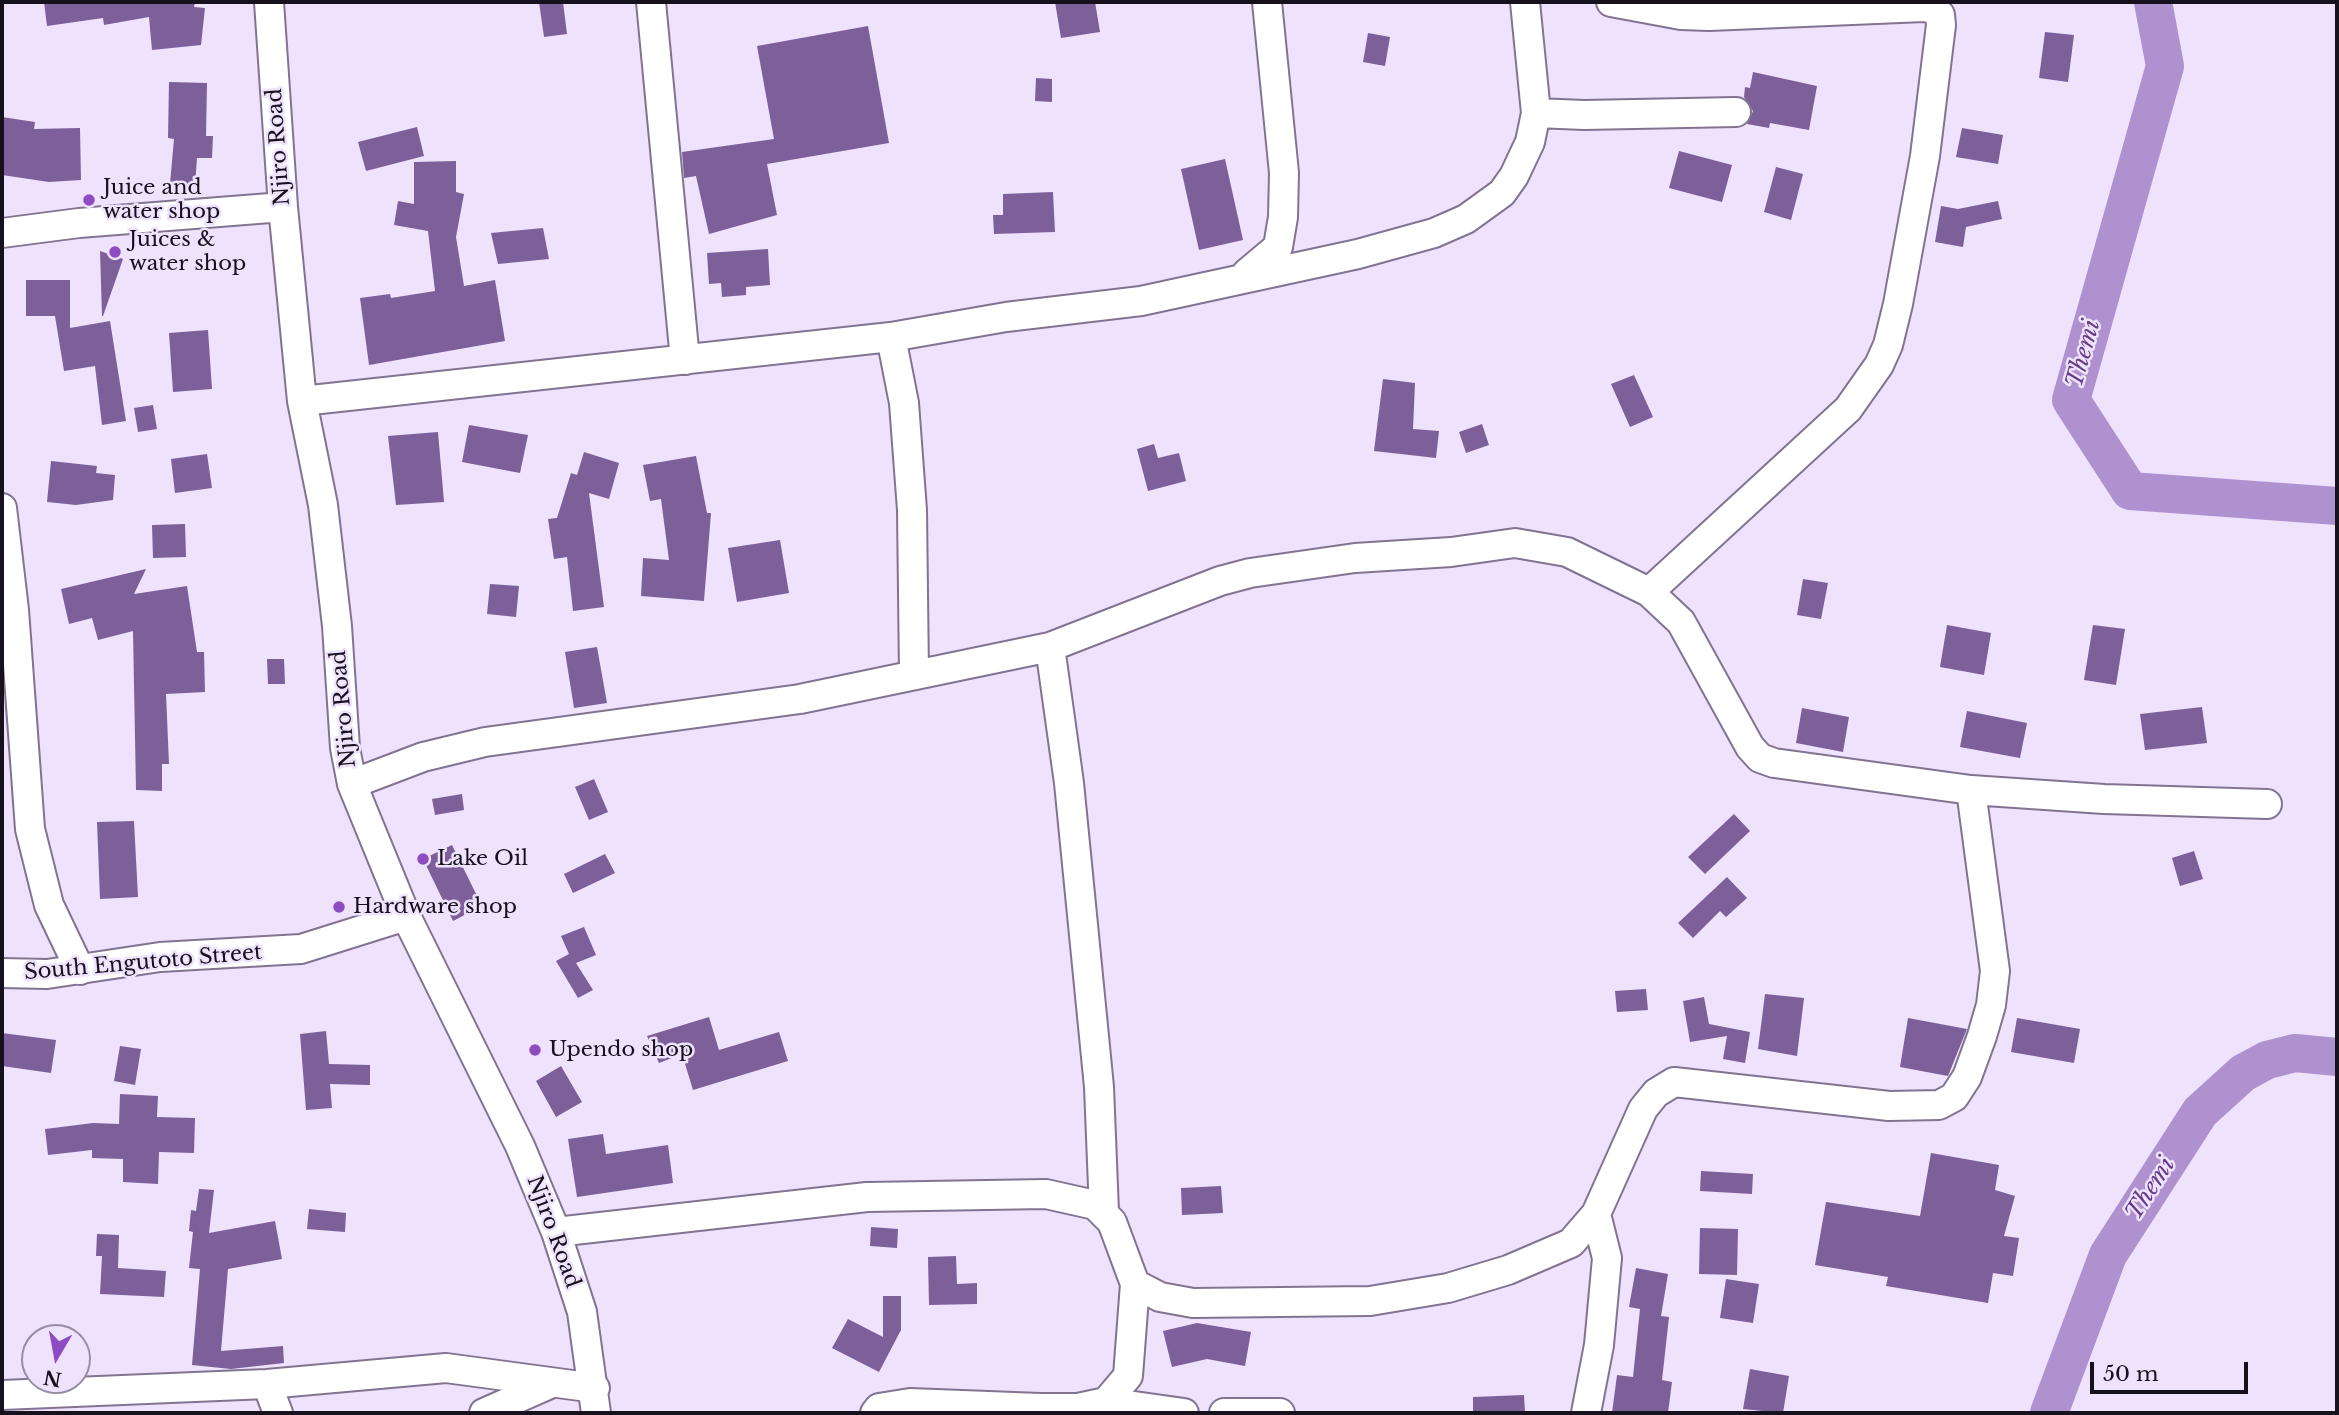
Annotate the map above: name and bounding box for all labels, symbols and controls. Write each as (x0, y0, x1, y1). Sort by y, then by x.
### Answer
street label: Njiro Road (262, 87, 296, 207)
place label: Juice and water shop (103, 175, 220, 225)
marker: Juice and water shop (81, 192, 97, 208)
place label: Juices & water shop (129, 227, 246, 277)
marker: Juices & water shop (107, 244, 123, 260)
water label: Themi (2061, 317, 2107, 391)
street label: Njiro Road (326, 649, 362, 769)
place label: Lake Oil (437, 846, 528, 872)
marker: Lake Oil (415, 851, 431, 867)
place label: Hardware shop (353, 894, 517, 920)
marker: Hardware shop (331, 899, 347, 915)
street label: South Engutoto Street (23, 940, 263, 986)
place label: Upendo shop (549, 1037, 693, 1063)
marker: Upendo shop (527, 1042, 543, 1058)
water label: Themi (2121, 1152, 2181, 1226)
street label: Njiro Road (521, 1172, 585, 1292)
north arrow (21, 1324, 91, 1394)
scale bar (2094, 1348, 2252, 1392)
text: 50 m (2103, 1361, 2158, 1387)
text: N (42, 1365, 63, 1391)

